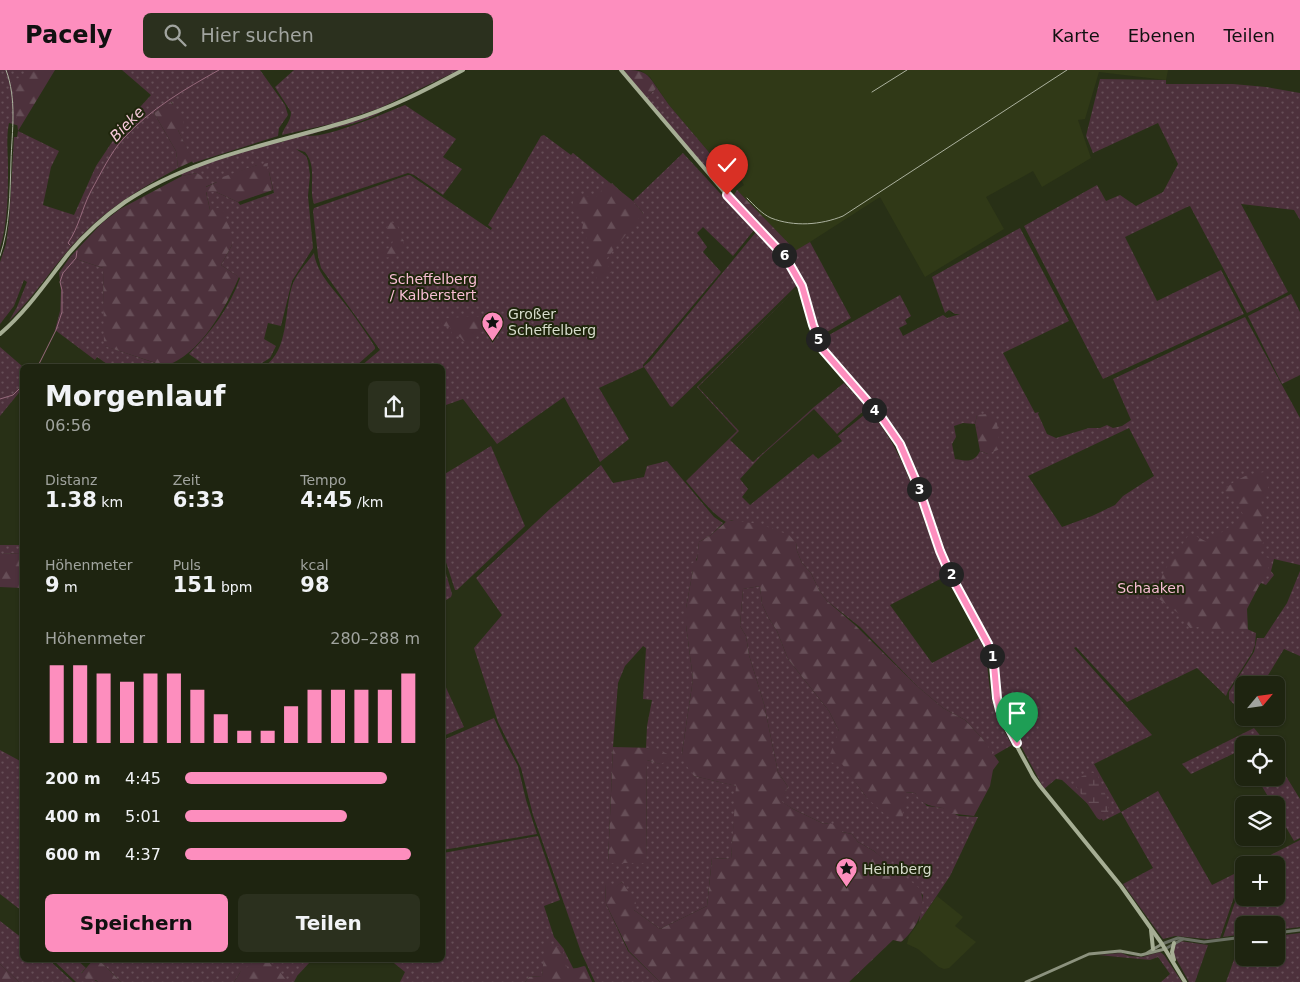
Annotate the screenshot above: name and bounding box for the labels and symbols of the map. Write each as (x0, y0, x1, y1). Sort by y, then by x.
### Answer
water label: Bieke (106, 103, 148, 145)
pin (706, 144, 748, 195)
pin: 6 (772, 242, 796, 268)
park label: Scheffelberg / Kalberstert (389, 271, 477, 303)
place label: Großer Scheffelberg (508, 306, 596, 338)
place icon: Großer Scheffelberg (480, 310, 504, 341)
pin: 5 (806, 326, 830, 352)
pin: 4 (862, 398, 886, 422)
pin: 3 (906, 476, 932, 502)
pin: 2 (938, 562, 964, 586)
park label: Schaaken (1117, 580, 1185, 596)
pin: 1 (980, 644, 1004, 668)
north arrow (1235, 676, 1285, 726)
pin (996, 692, 1038, 743)
place icon: Heimberg (835, 857, 859, 888)
place label: Heimberg (863, 861, 932, 877)

